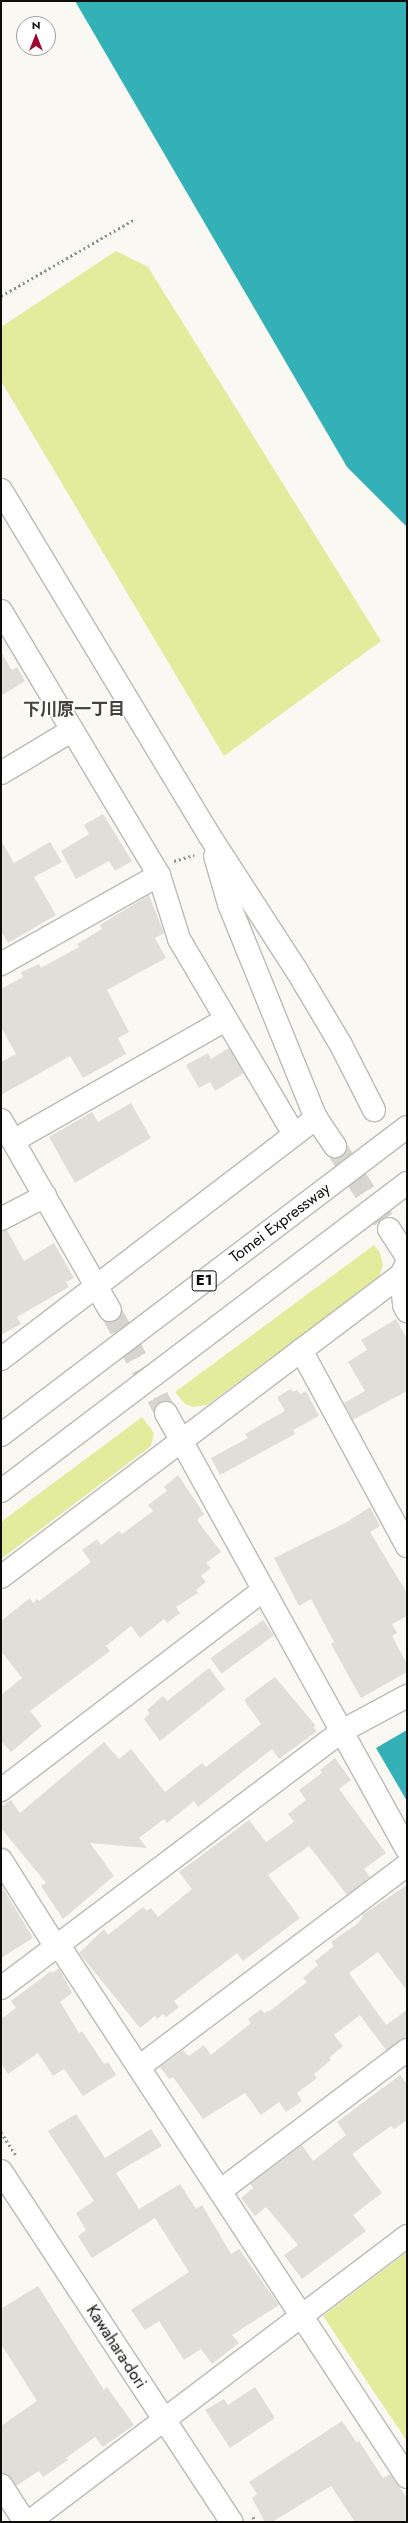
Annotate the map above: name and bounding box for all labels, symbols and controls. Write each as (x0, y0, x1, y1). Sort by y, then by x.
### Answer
north arrow (16, 16, 56, 56)
text: N (32, 17, 40, 33)
district label: 下川原一丁目 (23, 700, 125, 720)
street label: Tomei Expressway (226, 1179, 334, 1267)
road number: E1 (191, 1268, 217, 1294)
street label: Kawahara-dori (82, 2302, 150, 2392)

